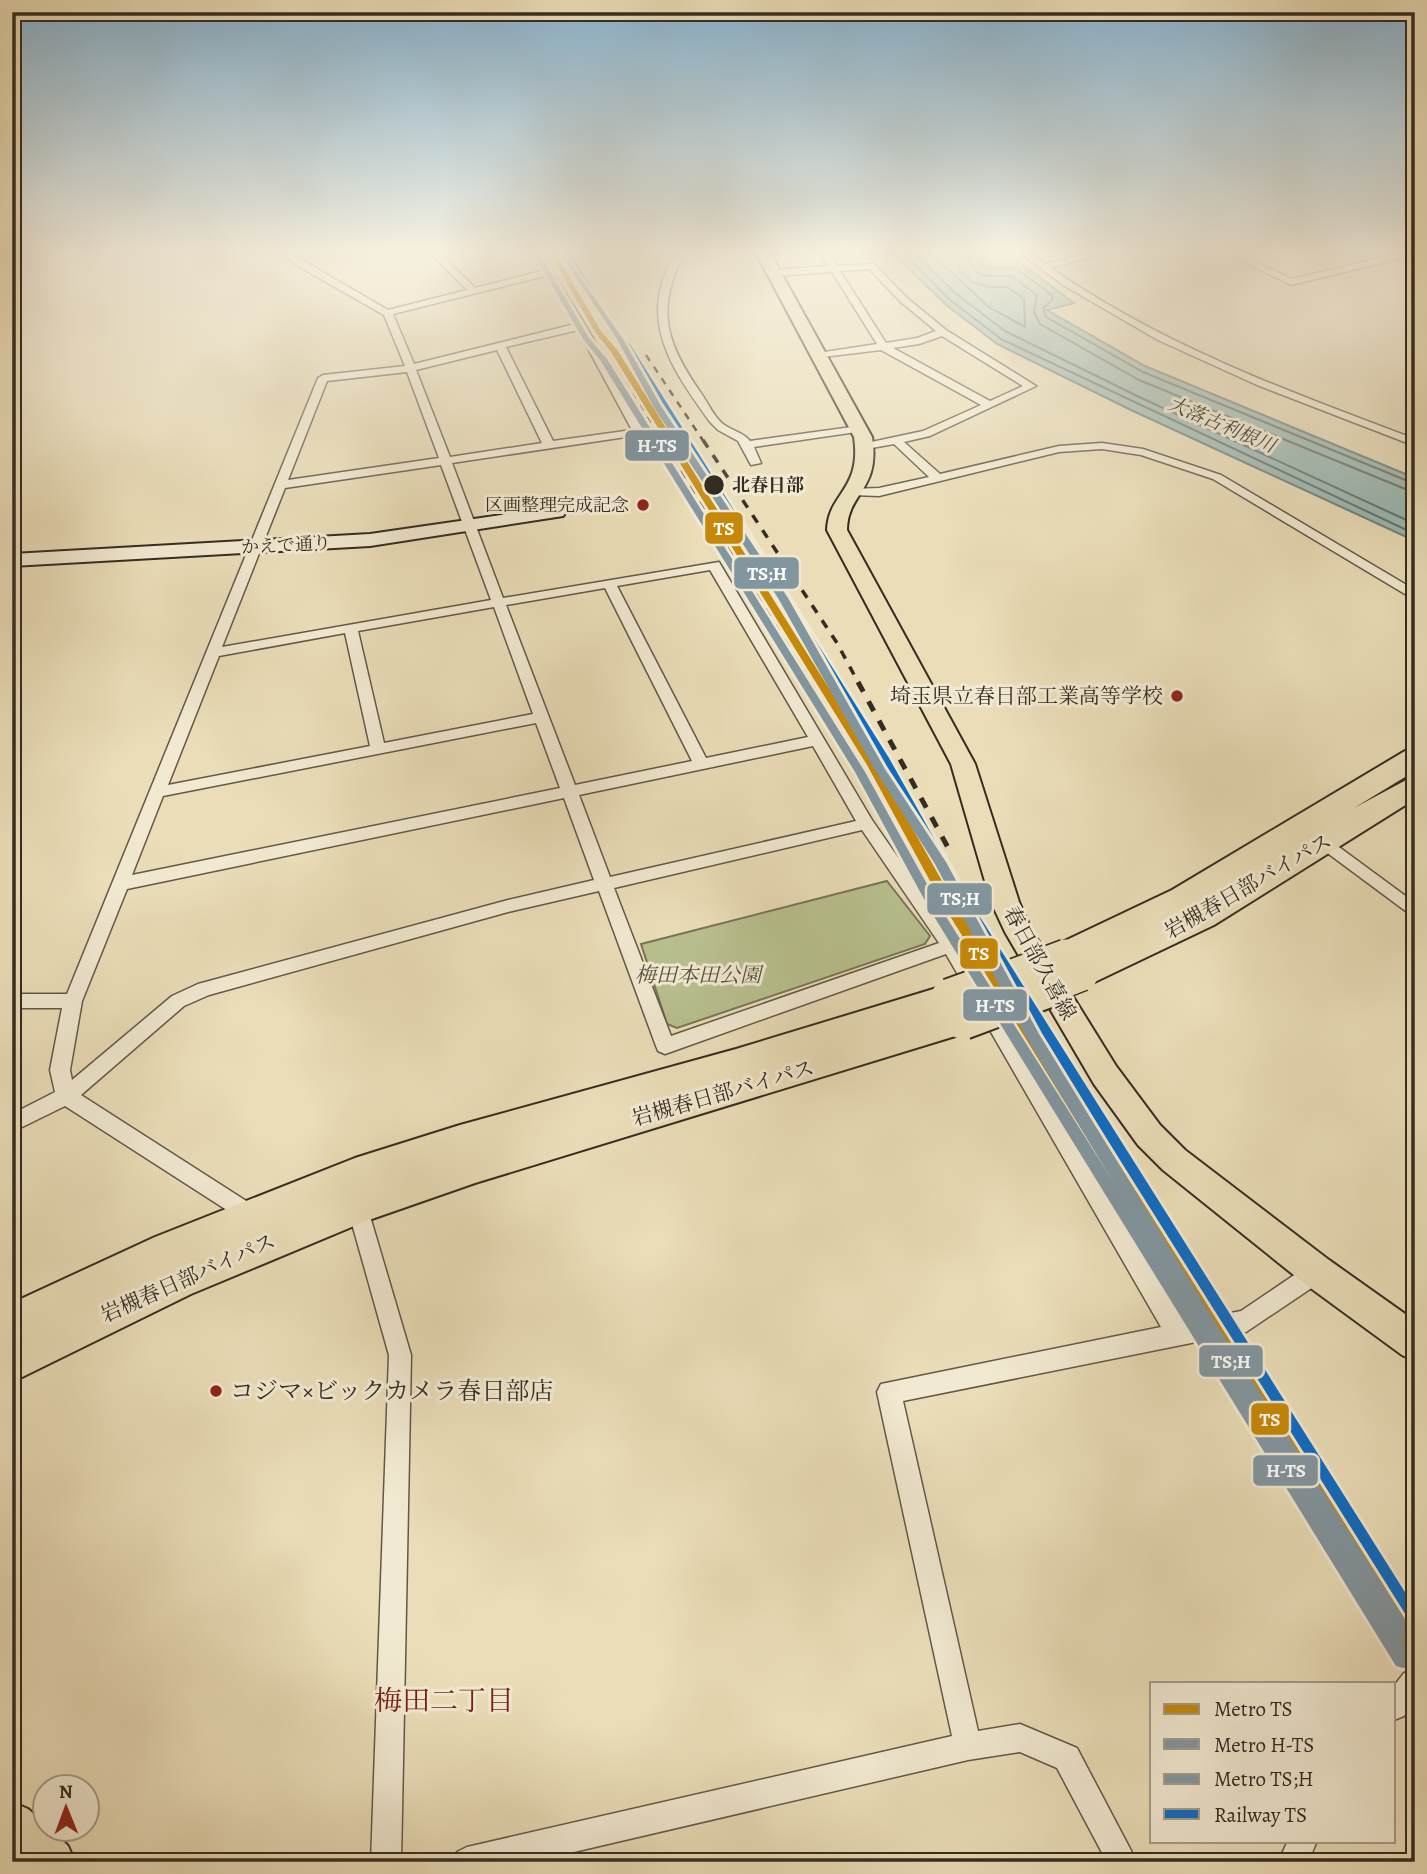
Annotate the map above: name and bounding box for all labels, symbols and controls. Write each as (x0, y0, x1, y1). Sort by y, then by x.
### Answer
water label: 大落古利根川 (1164, 391, 1281, 460)
line badge: H-TS (624, 429, 690, 462)
text: H-TS (637, 433, 677, 459)
marker: 北春日部 (702, 473, 726, 497)
place label: 北春日部 (732, 473, 804, 497)
place label: 区画整理完成記念 (485, 493, 629, 517)
marker: 区画整理完成記念 (635, 497, 651, 513)
line badge: TS (704, 511, 744, 545)
text: TS (713, 516, 735, 542)
street label: かえで通り (240, 531, 332, 559)
line badge: TS;H (733, 556, 800, 590)
text: TS;H (747, 561, 787, 587)
place label: 埼玉県立春日部工業高等学校 (890, 682, 1163, 710)
marker: 埼玉県立春日部工業高等学校 (1169, 688, 1185, 704)
street label: 岩槻春日部バイパス (1159, 827, 1337, 945)
line badge: TS;H (926, 882, 993, 916)
text: TS;H (940, 886, 980, 912)
street label: 春日部久喜線 (997, 901, 1083, 1025)
line badge: TS (959, 937, 999, 970)
text: TS (968, 941, 990, 967)
park label: 梅田本田公園 (635, 961, 764, 989)
line badge: H-TS (962, 988, 1028, 1022)
text: H-TS (975, 993, 1015, 1019)
street label: 岩槻春日部バイパス (628, 1054, 818, 1132)
street label: 岩槻春日部バイパス (96, 1227, 280, 1329)
line badge: TS;H (1198, 1344, 1264, 1378)
text: TS;H (1211, 1349, 1251, 1375)
place label: コジマ×ビックカメラ春日部店 (230, 1375, 553, 1407)
marker: コジマ×ビックカメラ春日部店 (208, 1383, 224, 1399)
line badge: TS (1250, 1402, 1290, 1436)
text: TS (1259, 1407, 1281, 1433)
line badge: H-TS (1252, 1454, 1319, 1487)
text: H-TS (1266, 1458, 1306, 1484)
district label: 梅田二丁目 (374, 1682, 514, 1720)
legend (1150, 1682, 1396, 1842)
text: Metro TS (1214, 1695, 1293, 1723)
text: Metro H-TS (1214, 1731, 1314, 1759)
text: Metro TS;H (1214, 1765, 1314, 1793)
north arrow (32, 1772, 102, 1842)
text: N (59, 1779, 73, 1805)
text: Railway TS (1214, 1801, 1307, 1829)

